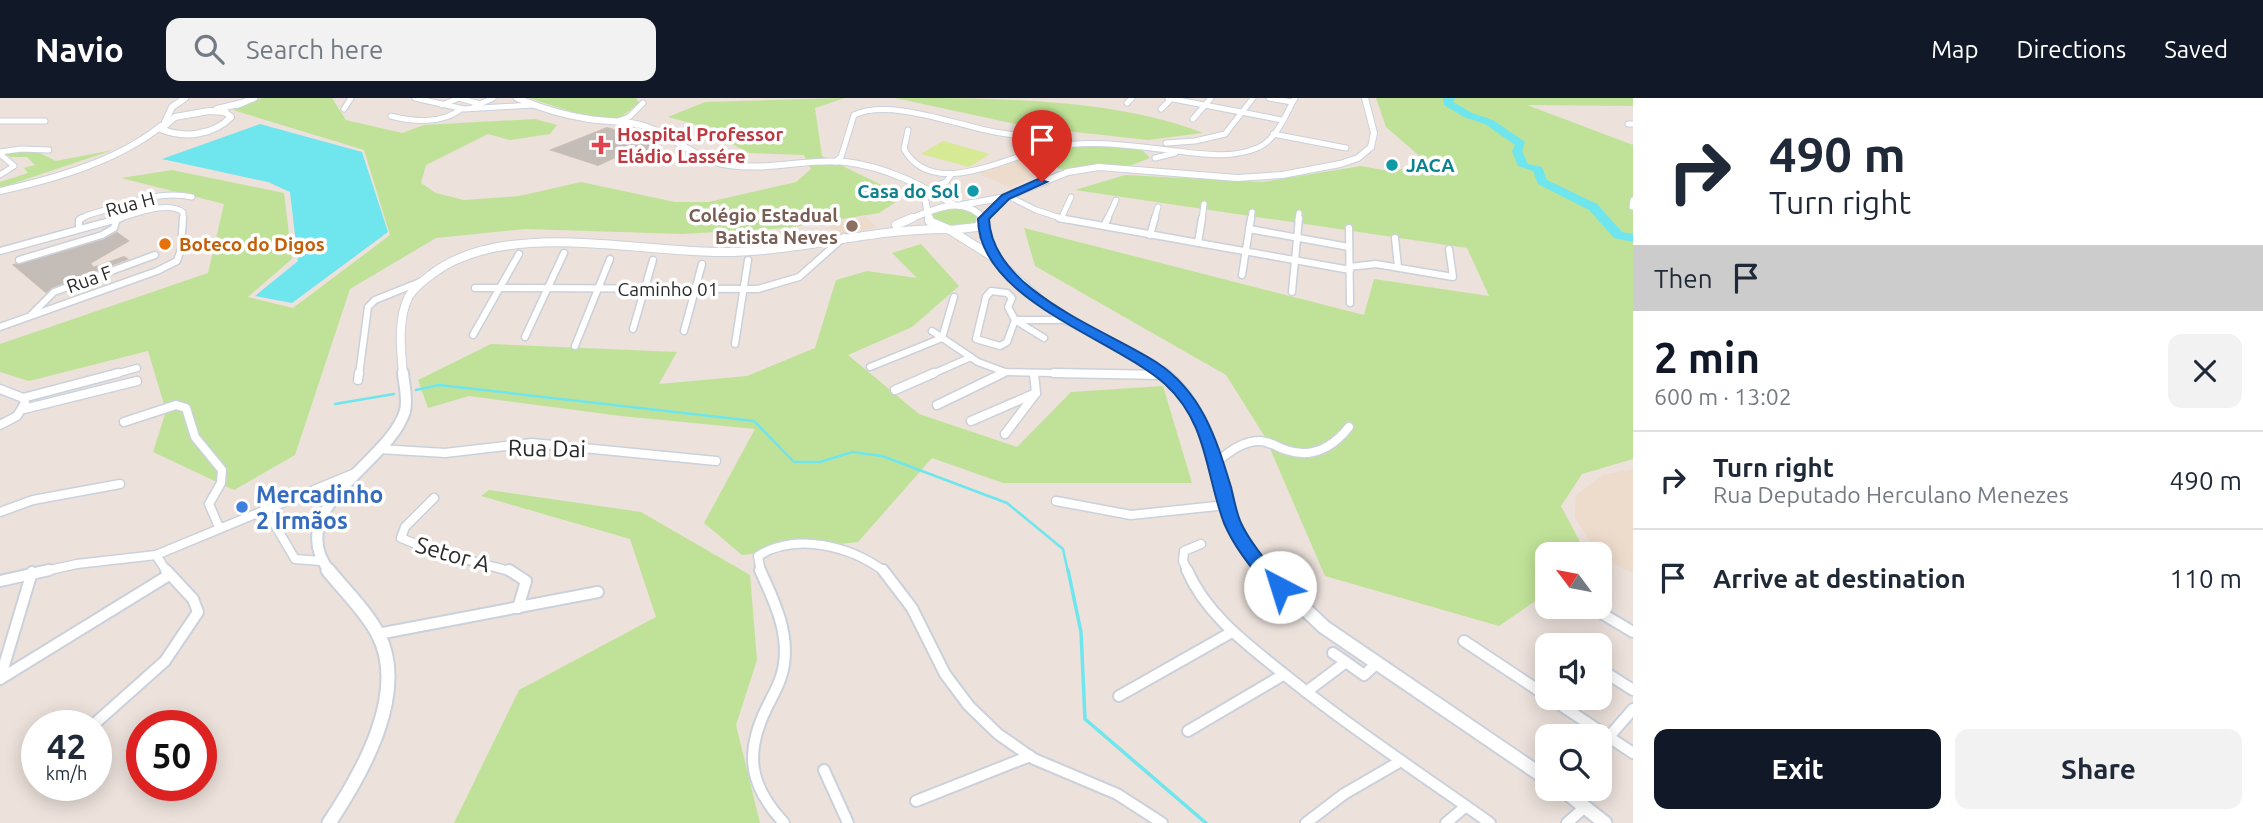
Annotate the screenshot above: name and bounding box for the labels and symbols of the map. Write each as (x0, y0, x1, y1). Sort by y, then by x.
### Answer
pin (1012, 110, 1072, 182)
place label: Hospital Professor Eládio Lassére (617, 123, 783, 167)
marker: Hospital Professor Eládio Lassére (591, 135, 611, 155)
place label: JACA (1406, 154, 1455, 176)
marker: JACA (1384, 157, 1400, 173)
place label: Casa do Sol (857, 180, 959, 202)
marker: Casa do Sol (965, 183, 981, 199)
street label: Rua H (103, 187, 157, 221)
place label: Colégio Estadual Batista Neves (688, 204, 838, 248)
marker: Colégio Estadual Batista Neves (844, 218, 860, 234)
place label: Boteco do Digos (179, 233, 325, 255)
marker: Boteco do Digos (157, 236, 173, 252)
street label: Rua F (63, 261, 115, 297)
street label: Caminho 01 (617, 278, 719, 300)
street label: Rua Dai (508, 435, 586, 461)
place label: Mercadinho 2 Irmãos (256, 482, 383, 533)
marker: Mercadinho 2 Irmãos (234, 499, 250, 515)
street label: Setor A (413, 531, 493, 577)
north arrow (1535, 542, 1612, 620)
position arrow (1243, 550, 1317, 624)
speed limit sign: 50 (126, 710, 217, 801)

